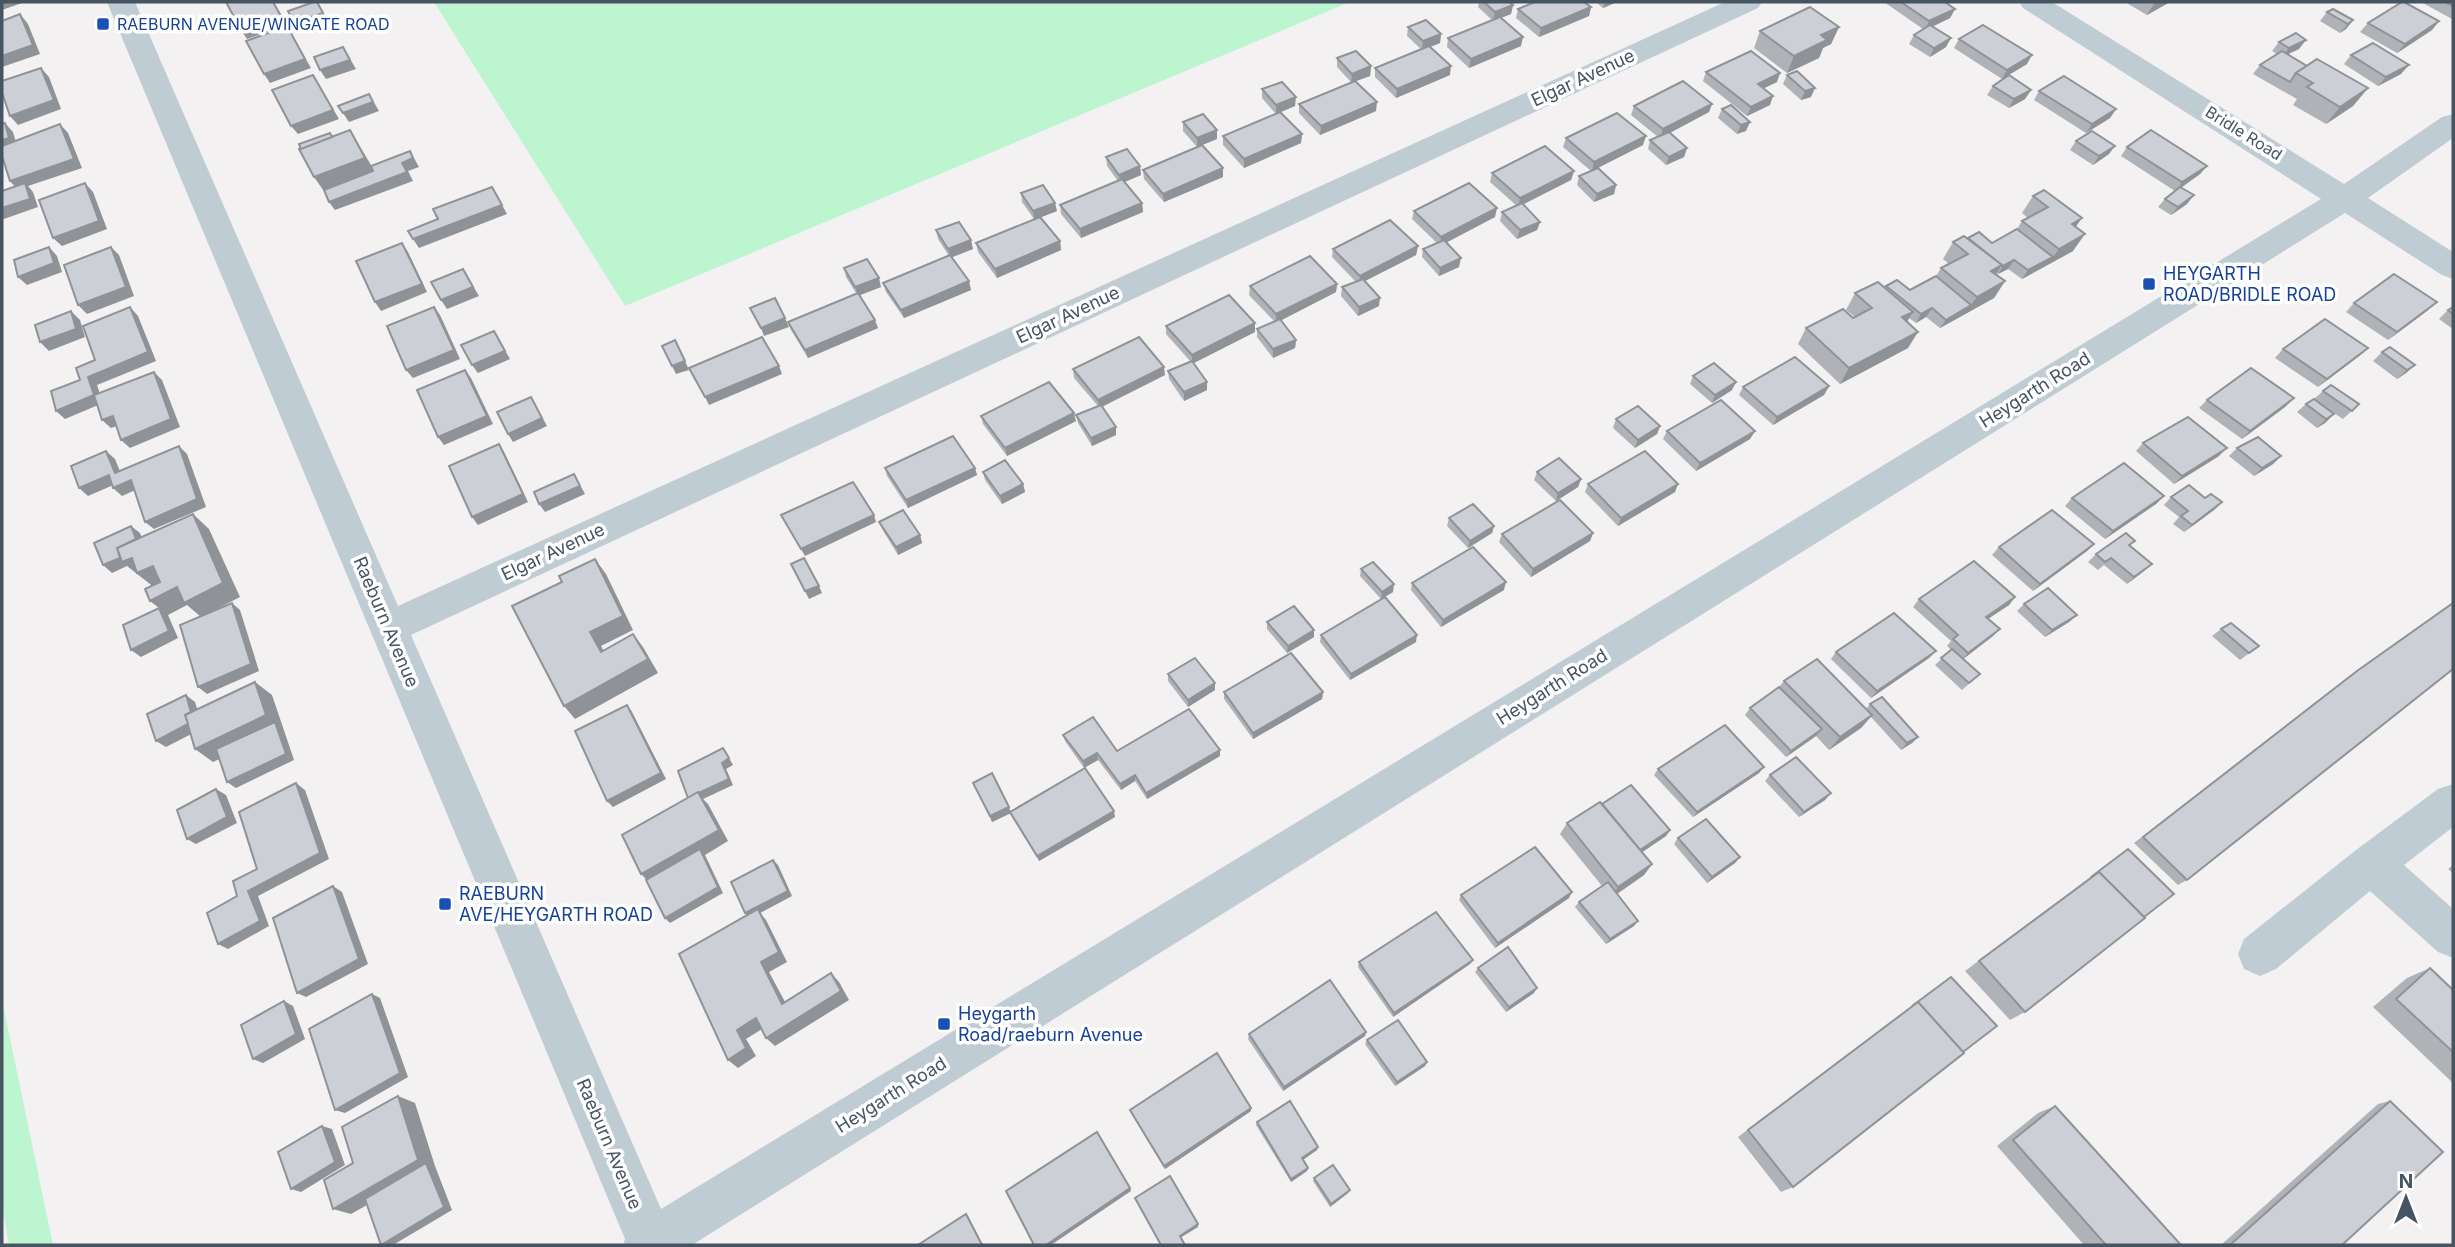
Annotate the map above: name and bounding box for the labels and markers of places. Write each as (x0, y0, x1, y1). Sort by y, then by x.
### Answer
place label: RAEBURN AVENUE/WINGATE ROAD (117, 14, 390, 34)
marker: RAEBURN AVENUE/WINGATE ROAD (95, 16, 111, 32)
place label: HEYGARTH ROAD/BRIDLE ROAD (2163, 263, 2336, 305)
marker: HEYGARTH ROAD/BRIDLE ROAD (2141, 276, 2157, 292)
place label: RAEBURN AVE/HEYGARTH ROAD (459, 883, 653, 925)
marker: RAEBURN AVE/HEYGARTH ROAD (437, 896, 453, 912)
place label: Heygarth Road/raeburn Avenue (958, 1003, 1143, 1045)
marker: Heygarth Road/raeburn Avenue (936, 1016, 952, 1032)

